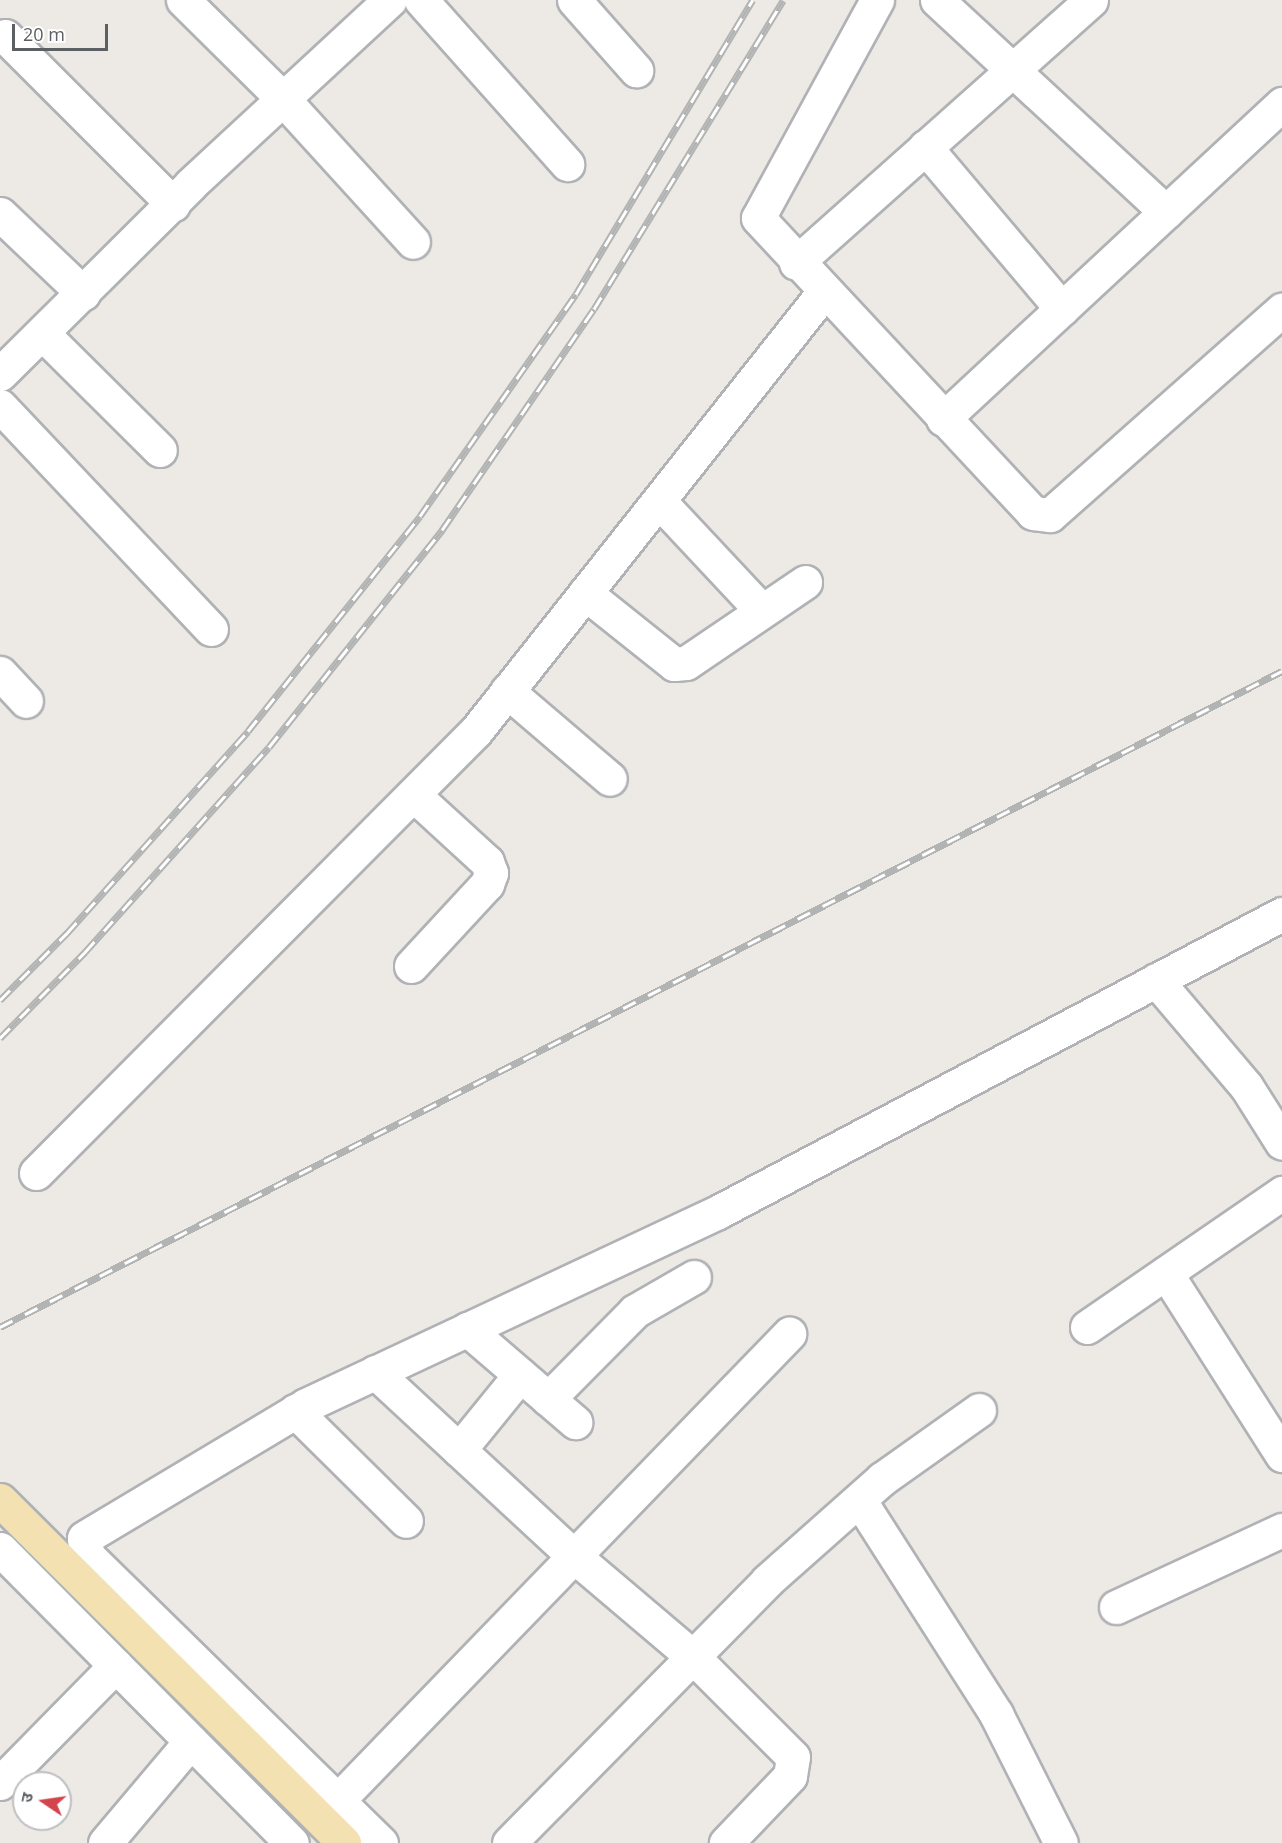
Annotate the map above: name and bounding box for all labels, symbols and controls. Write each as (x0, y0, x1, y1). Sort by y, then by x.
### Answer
scale bar (15, 12, 111, 50)
text: 20 m (23, 22, 65, 46)
north arrow (12, 1771, 72, 1831)
text: उ (15, 1790, 38, 1804)

